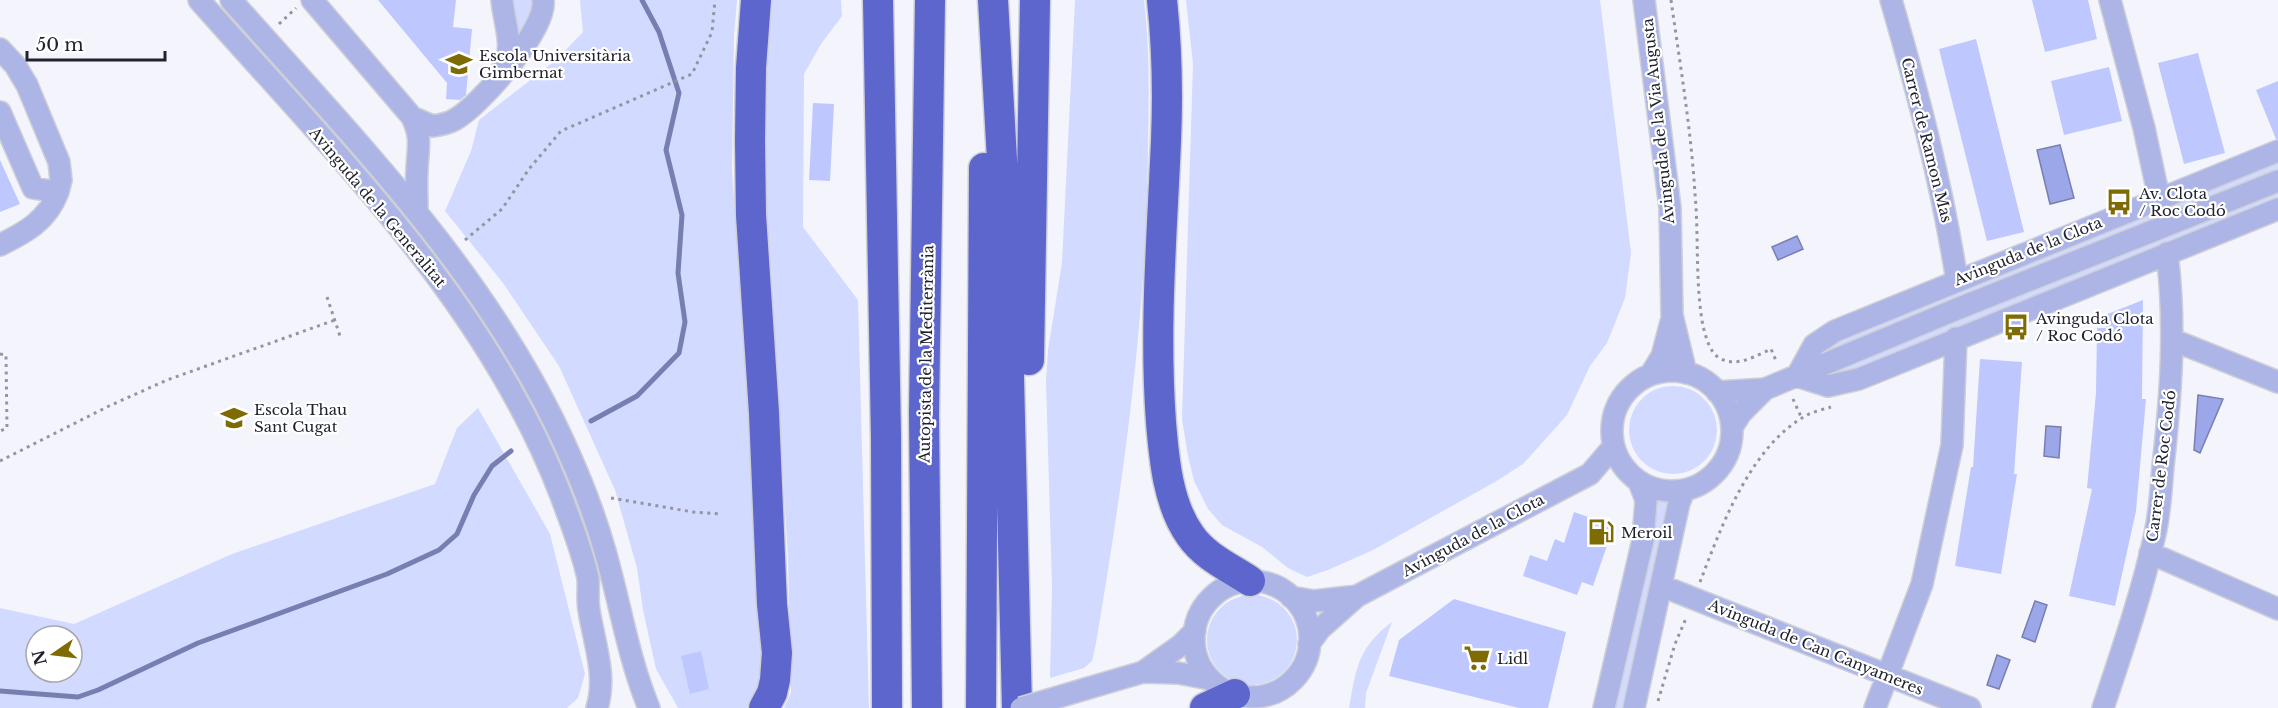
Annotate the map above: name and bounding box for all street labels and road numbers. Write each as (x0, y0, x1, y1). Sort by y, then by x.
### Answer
street label: Avinguda de la Via Augusta (1638, 17, 1678, 226)
street label: Carrer de Ramon Mas (1897, 56, 1957, 225)
street label: Avinguda de la Generalitat (305, 122, 451, 291)
street label: Avinguda de la Clota (1950, 212, 2105, 290)
street label: Autopista de la Mediterrània (915, 244, 937, 464)
street label: Carrer de Roc Codó (2142, 389, 2180, 543)
street label: Avinguda de la Clota (1398, 489, 1548, 581)
street label: Avinguda de Can Canyameres (1705, 595, 1926, 699)

